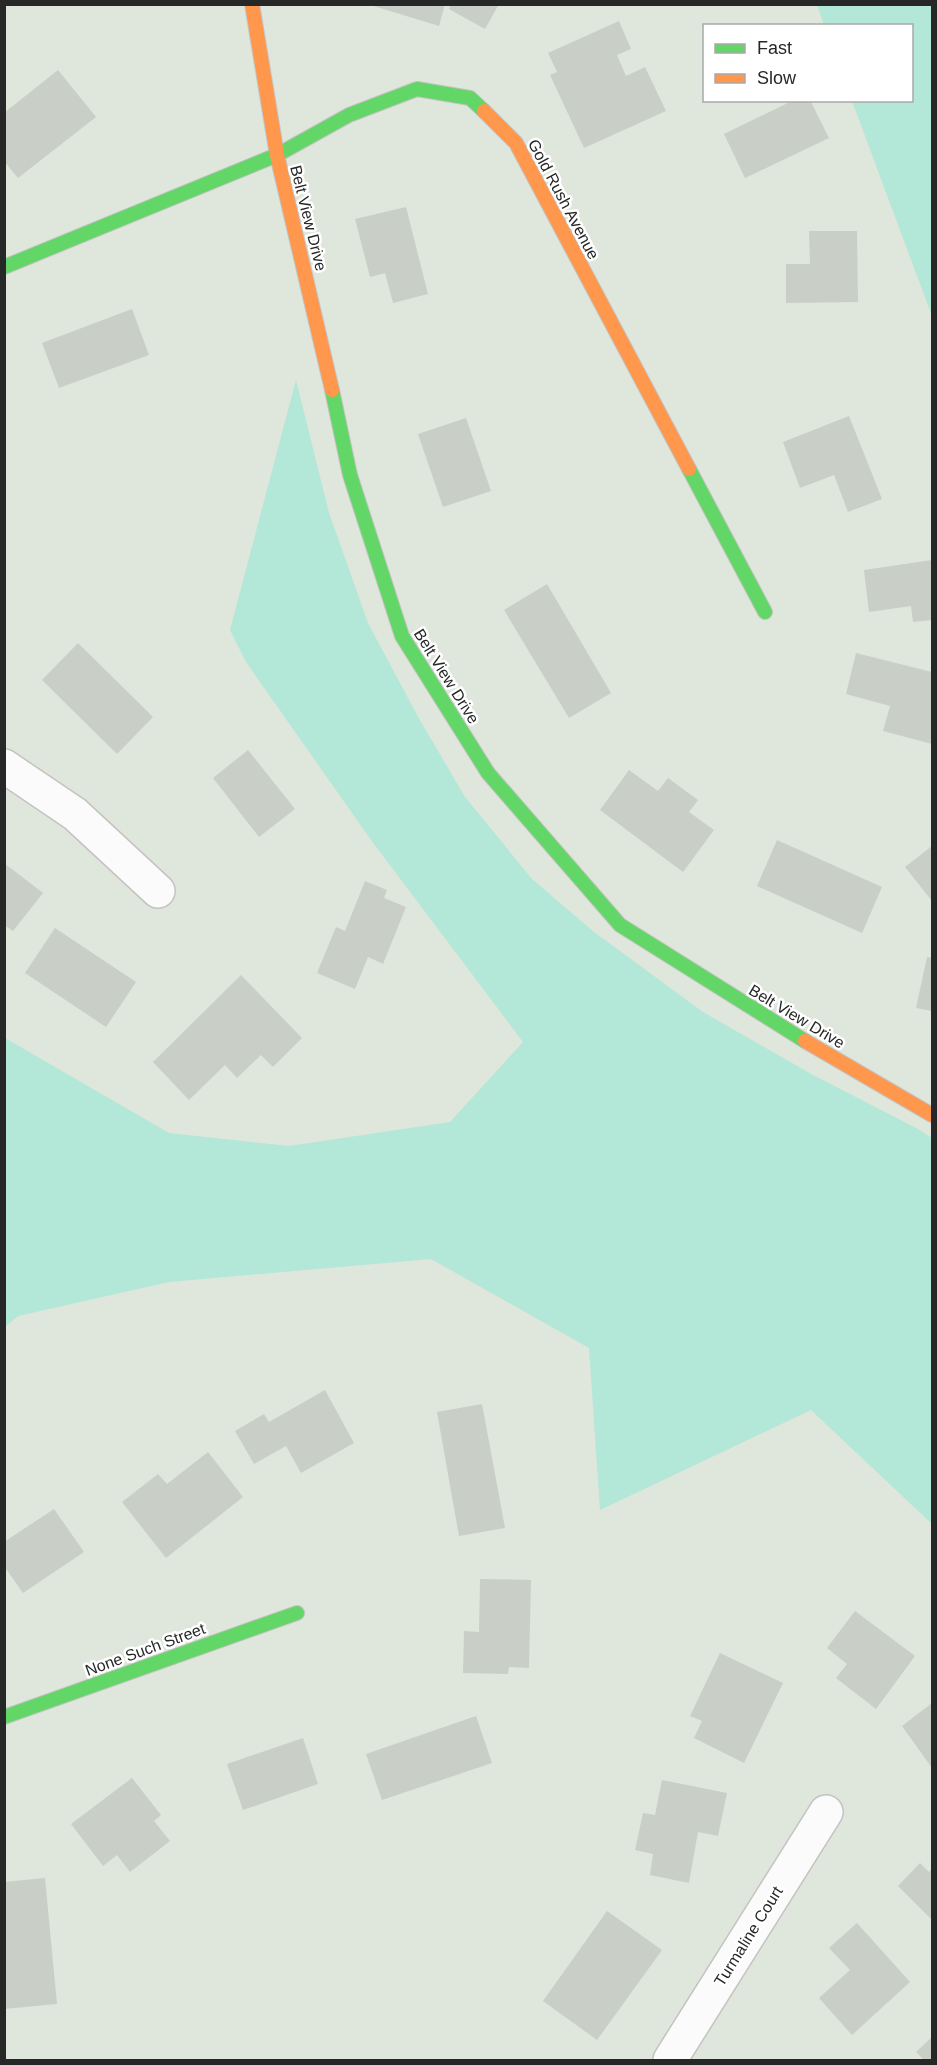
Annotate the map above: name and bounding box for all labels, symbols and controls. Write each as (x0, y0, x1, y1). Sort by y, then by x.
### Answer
legend (703, 24, 913, 102)
text: Fast (757, 38, 792, 58)
text: Slow (757, 68, 797, 88)
street label: Gold Rush Avenue (525, 136, 602, 262)
street label: Belt View Drive (287, 164, 330, 273)
street label: Belt View Drive (411, 626, 483, 727)
street label: Belt View Drive (746, 981, 848, 1052)
street label: None Such Street (83, 1620, 208, 1679)
street label: Turmaline Court (711, 1883, 786, 1989)

